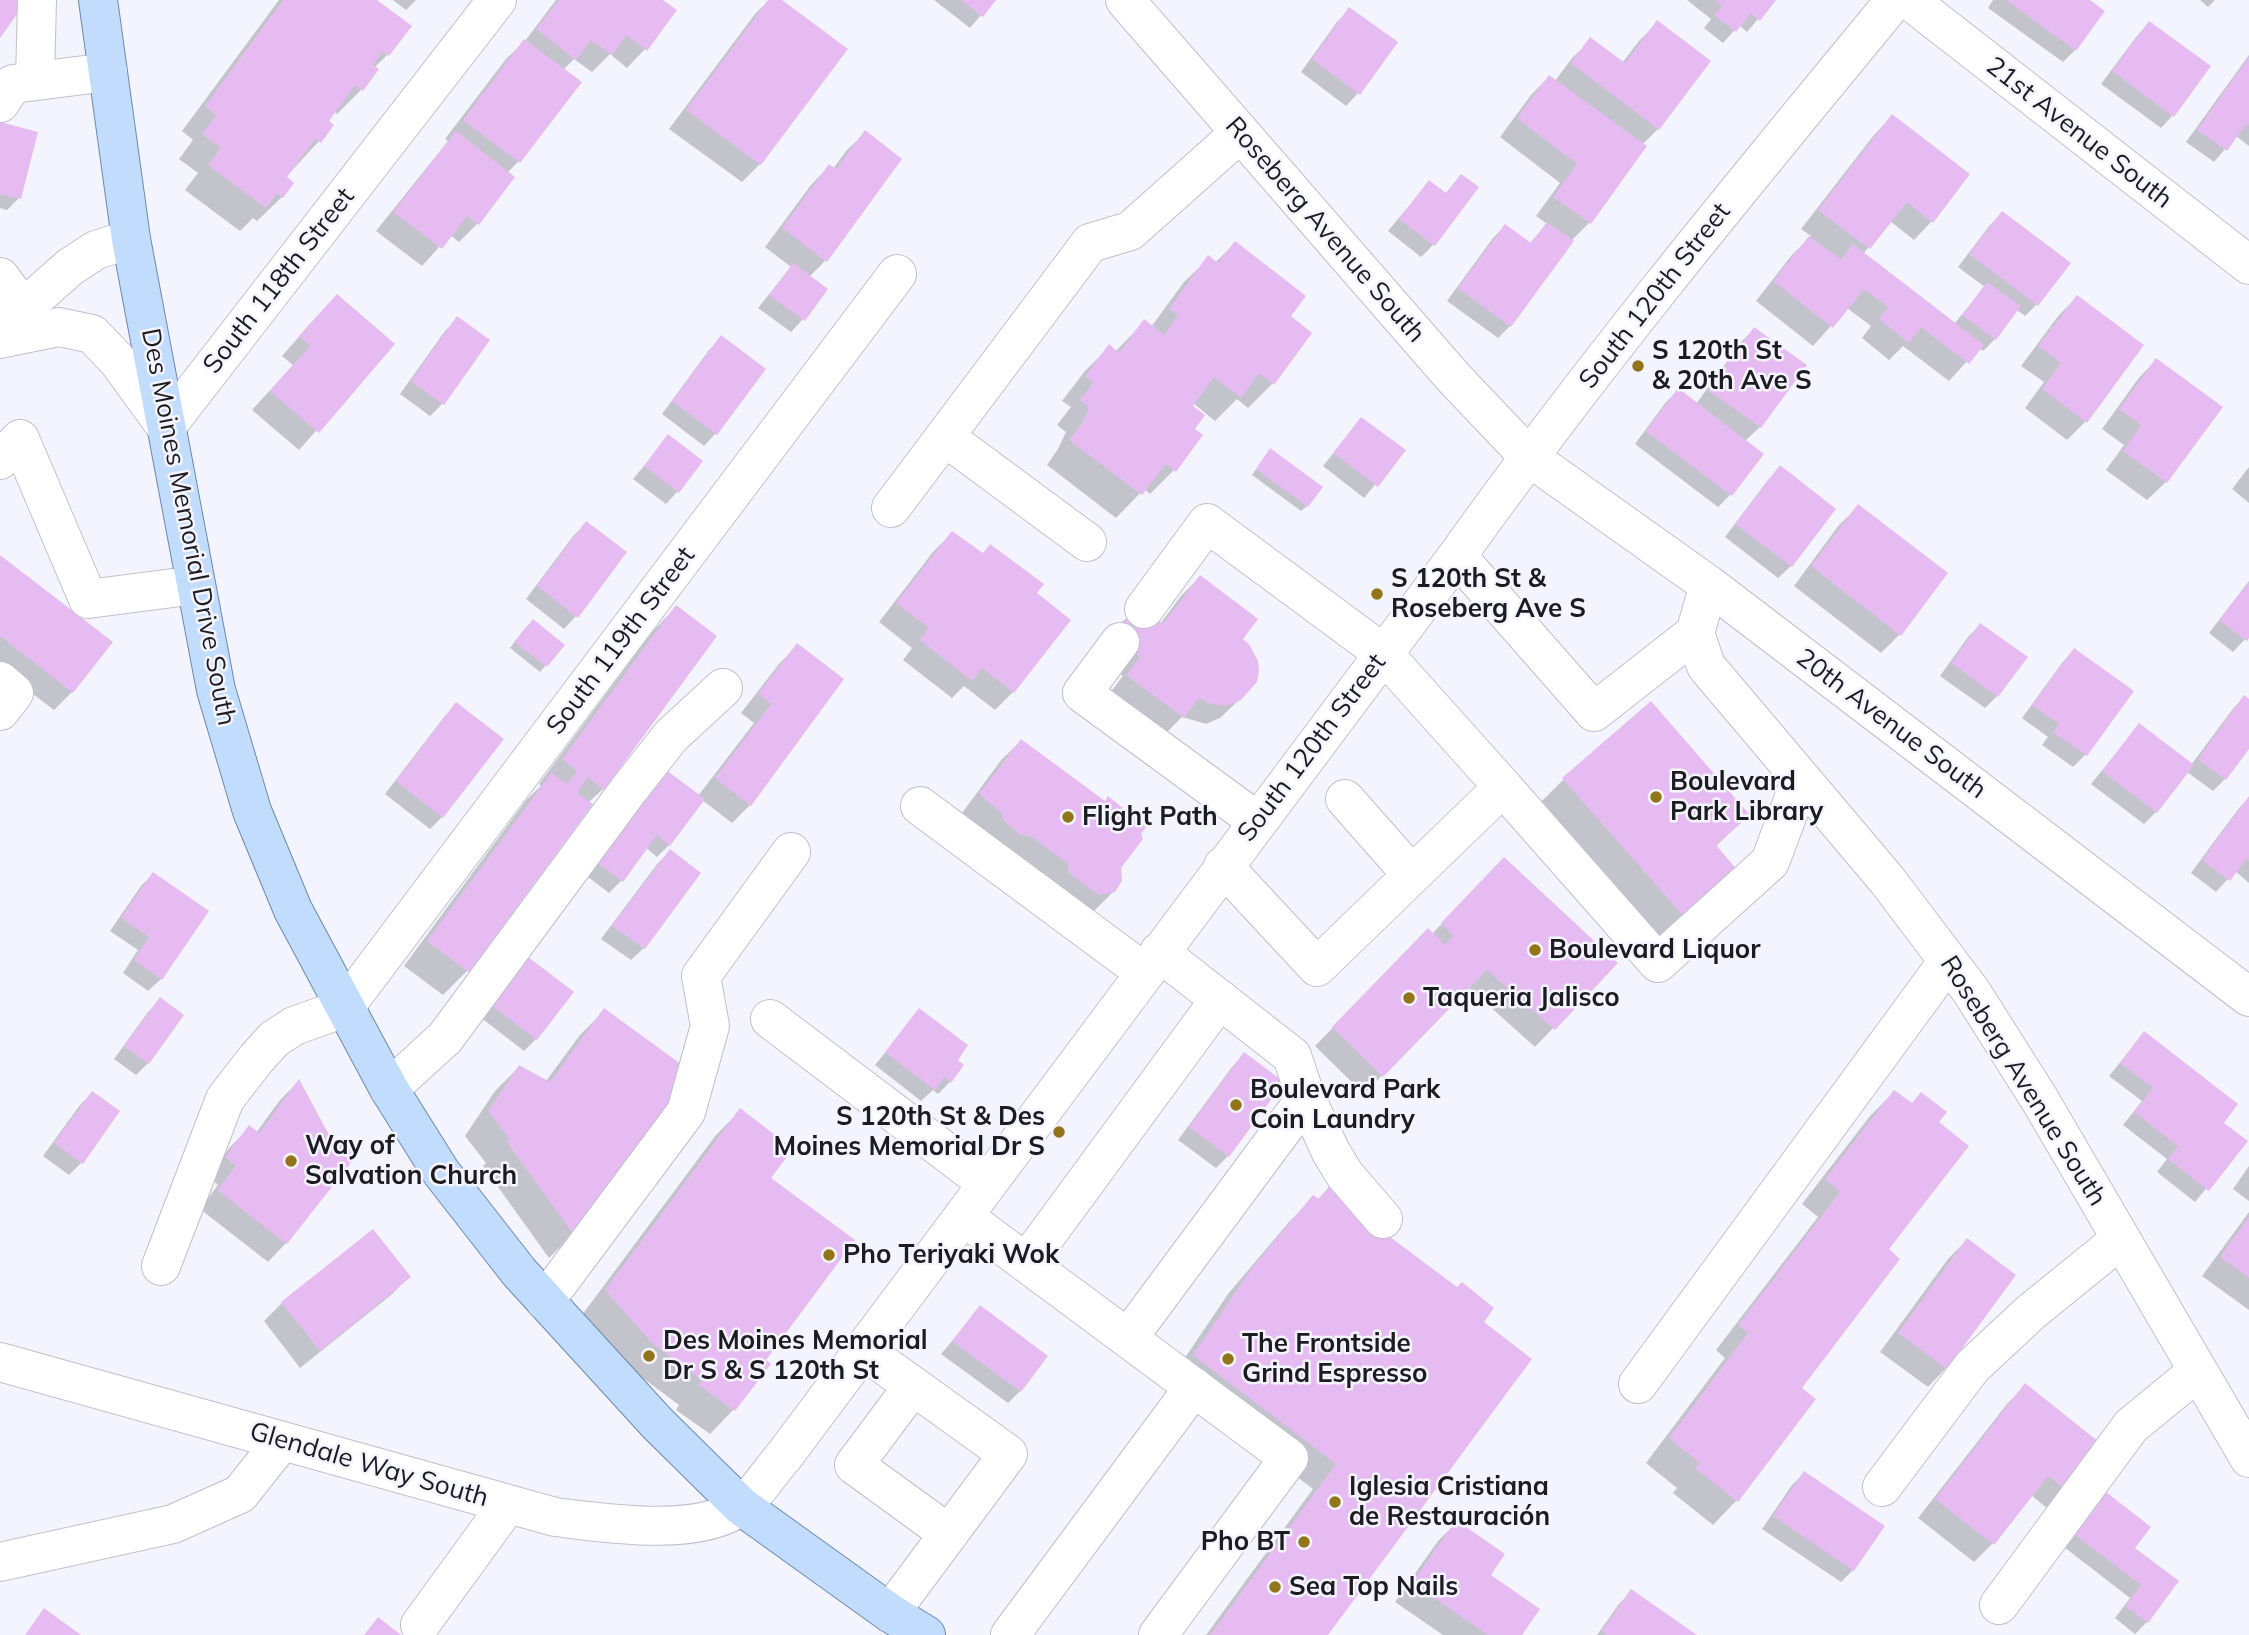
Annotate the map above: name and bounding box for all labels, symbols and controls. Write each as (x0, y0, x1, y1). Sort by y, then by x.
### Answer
street label: 21st Avenue South (1980, 51, 2178, 215)
street label: Roseberg Avenue South (1218, 111, 1432, 349)
street label: South 118th Street (197, 182, 361, 380)
street label: South 120th Street (1573, 197, 1737, 395)
street label: Des Moines Memorial Drive South (134, 326, 242, 728)
place label: S 120th St & 20th Ave S (1652, 335, 1812, 396)
marker: S 120th St & 20th Ave S (1630, 358, 1646, 374)
street label: South 119th Street (540, 541, 702, 741)
place label: S 120th St & Roseberg Ave S (1391, 563, 1586, 624)
marker: S 120th St & Roseberg Ave S (1369, 586, 1385, 602)
street label: 20th Avenue South (1790, 642, 1992, 806)
street label: South 120th Street (1231, 648, 1393, 848)
place label: Boulevard Park Library (1670, 766, 1823, 828)
marker: Boulevard Park Library (1648, 789, 1664, 805)
place label: Flight Path (1082, 801, 1218, 833)
marker: Flight Path (1060, 809, 1076, 825)
place label: Boulevard Liquor (1549, 934, 1760, 966)
marker: Boulevard Liquor (1527, 942, 1543, 958)
street label: Roseberg Avenue South (1933, 950, 2113, 1212)
place label: Taqueria Jalisco (1423, 982, 1620, 1014)
marker: Taqueria Jalisco (1401, 990, 1417, 1006)
place label: Boulevard Park Coin Laundry (1250, 1074, 1440, 1136)
marker: Boulevard Park Coin Laundry (1228, 1097, 1244, 1113)
place label: S 120th St & Des Moines Memorial Dr S (774, 1101, 1045, 1162)
marker: S 120th St & Des Moines Memorial Dr S (1051, 1124, 1067, 1140)
place label: Way of Salvation Church (305, 1130, 517, 1192)
marker: Way of Salvation Church (283, 1153, 299, 1169)
place label: Pho Teriyaki Wok (843, 1239, 1059, 1271)
marker: Pho Teriyaki Wok (821, 1247, 837, 1263)
place label: Des Moines Memorial Dr S & S 120th St (663, 1325, 928, 1386)
place label: The Frontside Grind Espresso (1242, 1328, 1427, 1390)
marker: Des Moines Memorial Dr S & S 120th St (641, 1348, 657, 1364)
marker: The Frontside Grind Espresso (1220, 1351, 1236, 1367)
street label: Glendale Way South (246, 1416, 492, 1514)
place label: Iglesia Cristiana de Restauración (1349, 1471, 1550, 1532)
marker: Iglesia Cristiana de Restauración (1327, 1494, 1343, 1510)
place label: Pho BT (1201, 1526, 1290, 1558)
marker: Pho BT (1296, 1534, 1312, 1550)
place label: Sea Top Nails (1289, 1571, 1458, 1603)
marker: Sea Top Nails (1267, 1579, 1283, 1595)

